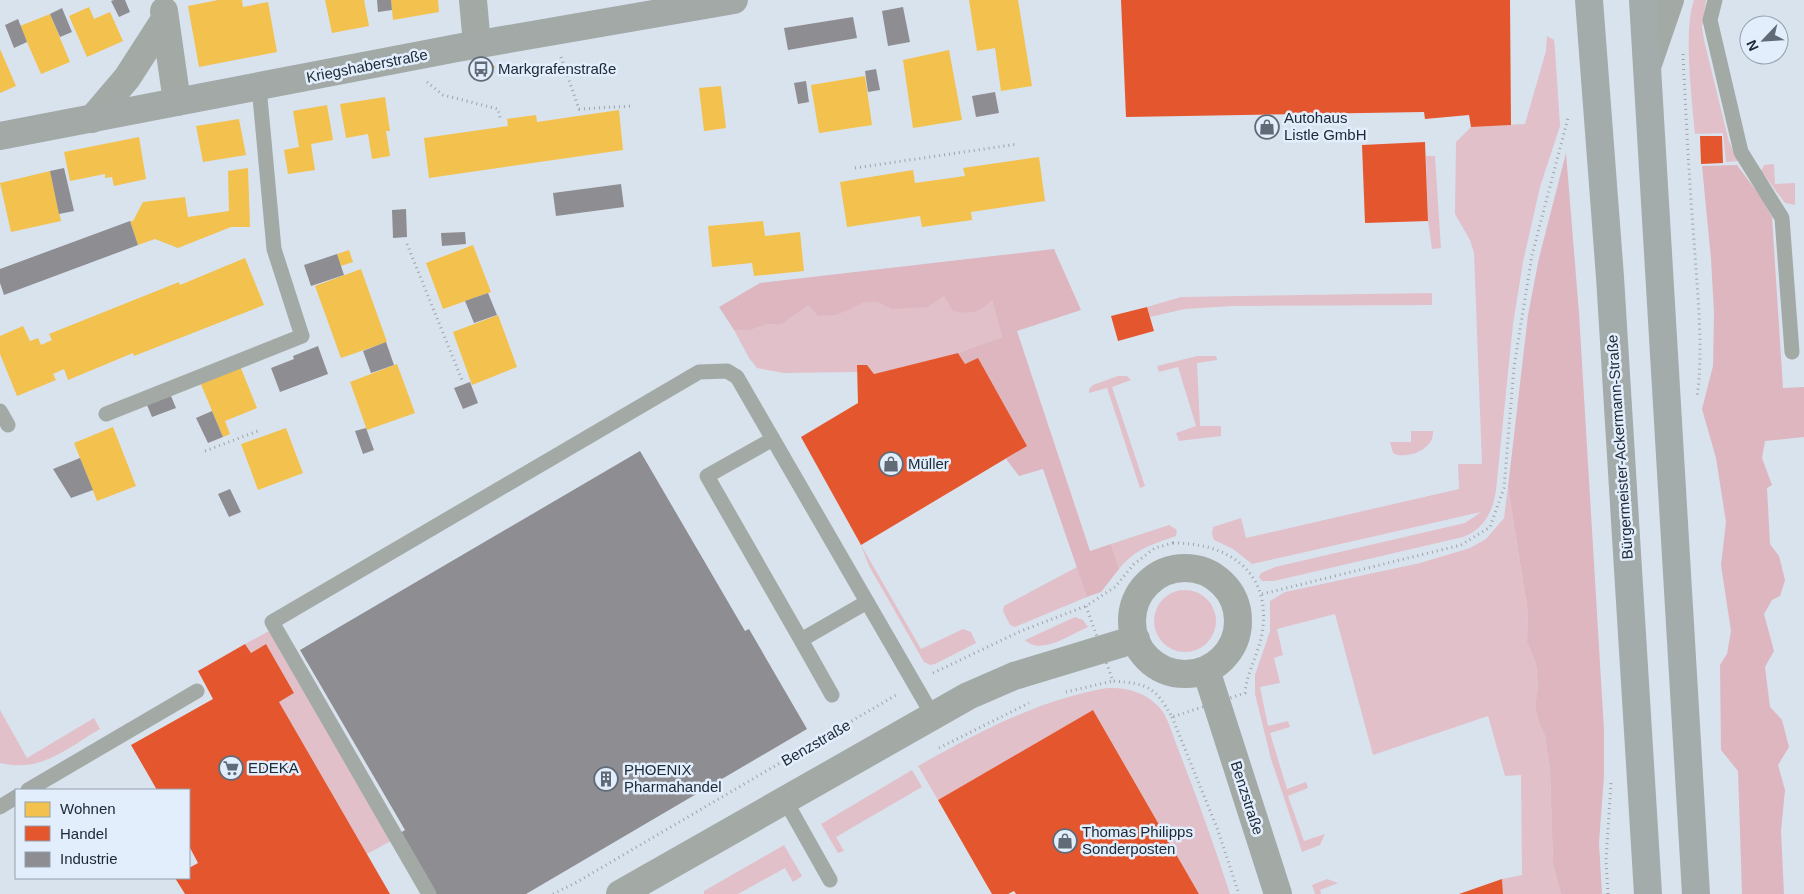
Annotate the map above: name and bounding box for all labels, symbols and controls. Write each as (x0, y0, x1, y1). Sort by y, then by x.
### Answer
north arrow (1739, 15, 1789, 65)
text: N (1743, 38, 1762, 53)
street label: Kriegshaberstraße (305, 45, 429, 86)
bus stop icon: Markgrafenstraße (468, 56, 494, 82)
place label: Markgrafenstraße (498, 60, 616, 77)
place label: Autohaus Listle GmbH (1284, 109, 1367, 143)
shop icon: Autohaus Listle GmbH (1254, 114, 1280, 140)
street label: Bürgermeister-Ackermann-Straße (1603, 334, 1636, 560)
shop icon: Müller (878, 451, 904, 477)
place label: Müller (908, 455, 949, 472)
street label: Benzstraße (778, 716, 853, 769)
supermarket icon: EDEKA (218, 755, 244, 781)
place label: EDEKA (248, 759, 299, 776)
street label: Benzstraße (1228, 759, 1267, 837)
place label: PHOENIX Pharmahandel (624, 761, 722, 795)
building icon: PHOENIX Pharmahandel (593, 766, 619, 792)
legend (15, 789, 190, 879)
text: Wohnen (60, 800, 116, 817)
place label: Thomas Philipps Sonderposten (1082, 823, 1193, 857)
text: Handel (60, 825, 108, 842)
shop icon: Thomas Philipps Sonderposten (1052, 828, 1078, 854)
text: Industrie (60, 850, 118, 867)

